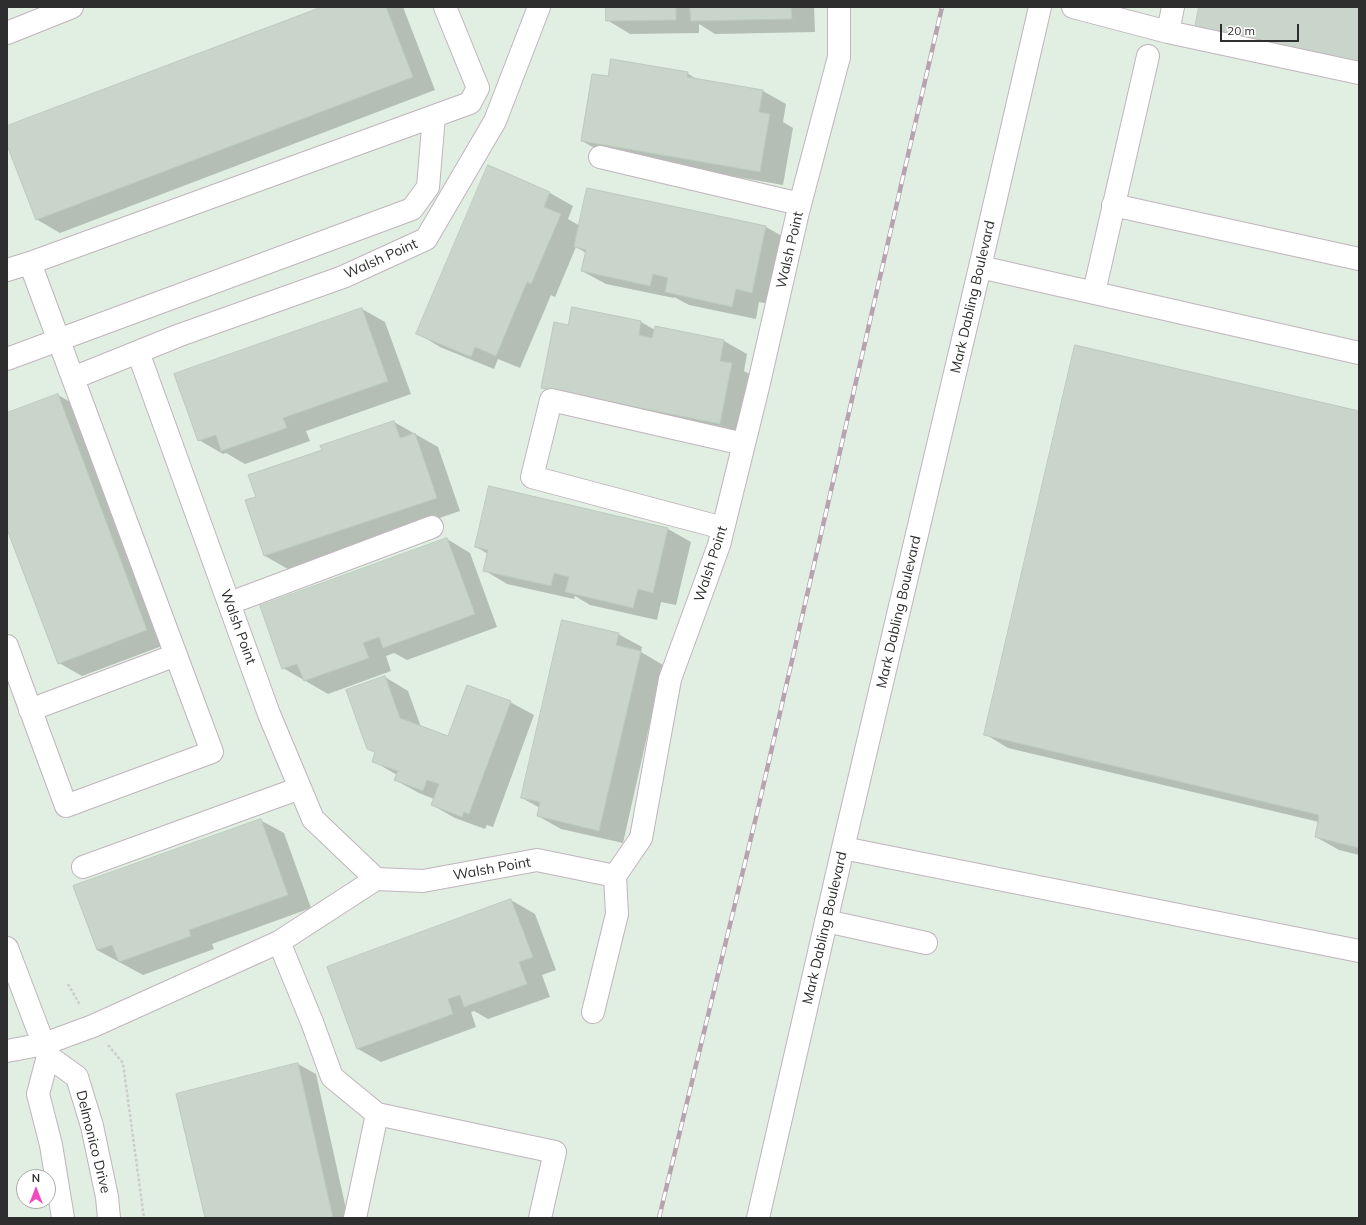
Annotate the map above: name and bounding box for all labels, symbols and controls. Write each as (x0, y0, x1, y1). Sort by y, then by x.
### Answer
scale bar (1222, 16, 1301, 42)
text: 20 m (1227, 23, 1255, 38)
street label: Walsh Point (773, 210, 807, 290)
street label: Mark Dabling Boulevard (947, 219, 999, 375)
street label: Walsh Point (342, 235, 420, 283)
street label: Walsh Point (691, 524, 731, 604)
street label: Mark Dabling Boulevard (873, 534, 925, 690)
street label: Walsh Point (217, 587, 259, 667)
street label: Mark Dabling Boulevard (799, 850, 851, 1006)
street label: Walsh Point (452, 854, 532, 884)
street label: Delmonico Drive (72, 1089, 114, 1195)
north arrow (16, 1169, 56, 1209)
text: N (32, 1171, 40, 1185)

